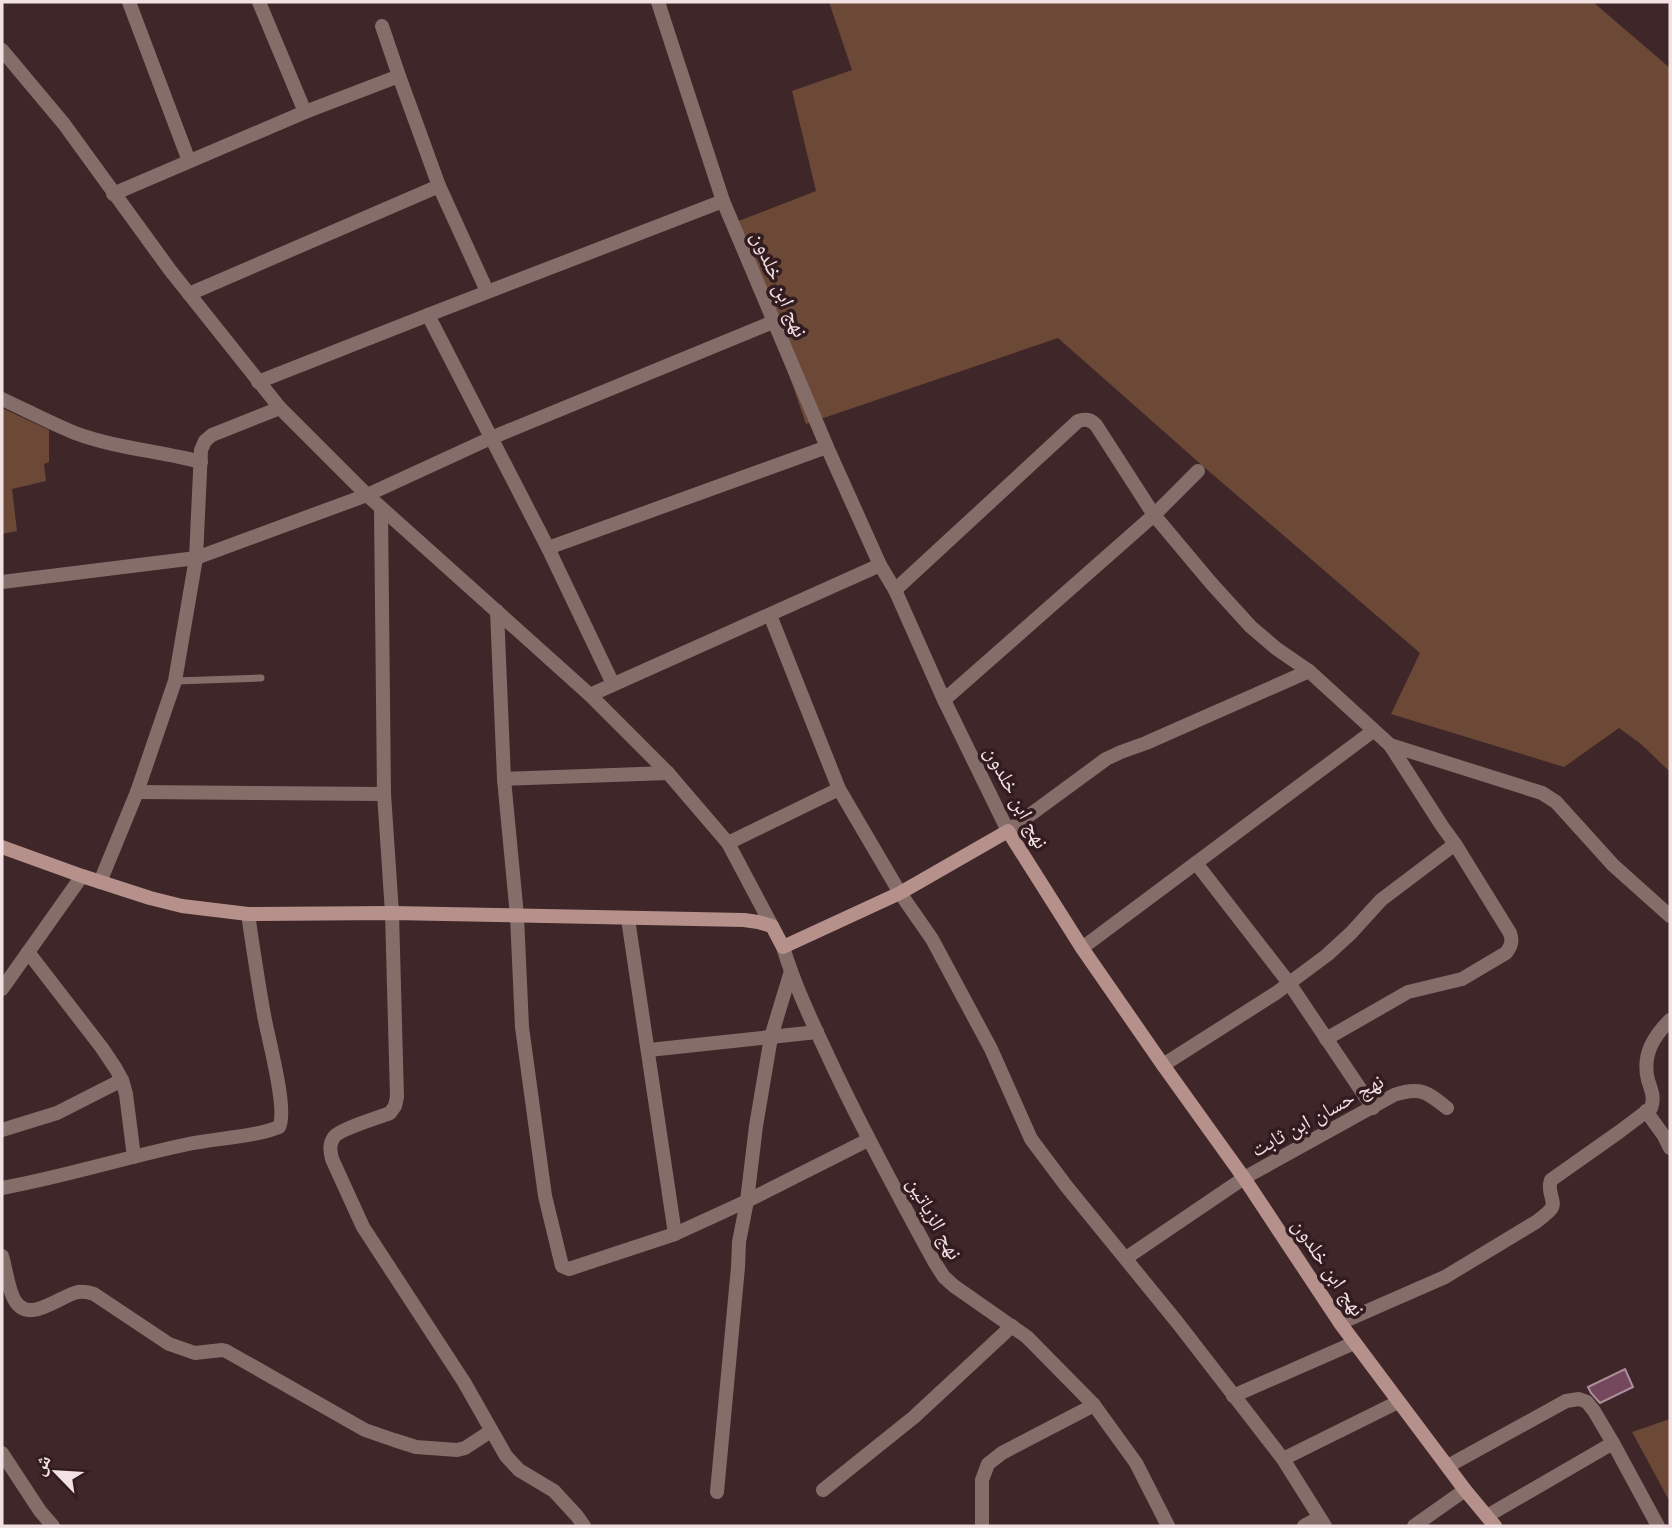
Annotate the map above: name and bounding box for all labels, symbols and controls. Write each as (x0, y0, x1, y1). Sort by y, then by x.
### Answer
street label: نهج ابن خلدون (745, 226, 815, 342)
street label: نهج ابن خلدون (978, 740, 1056, 854)
street label: نهج حسان ابن ثابت (1245, 1066, 1389, 1164)
street label: نهج الزياتين (900, 1171, 970, 1265)
street label: نهج ابن خلدون (1285, 1212, 1373, 1322)
north arrow (21, 1437, 91, 1507)
text: ش (25, 1450, 58, 1480)

